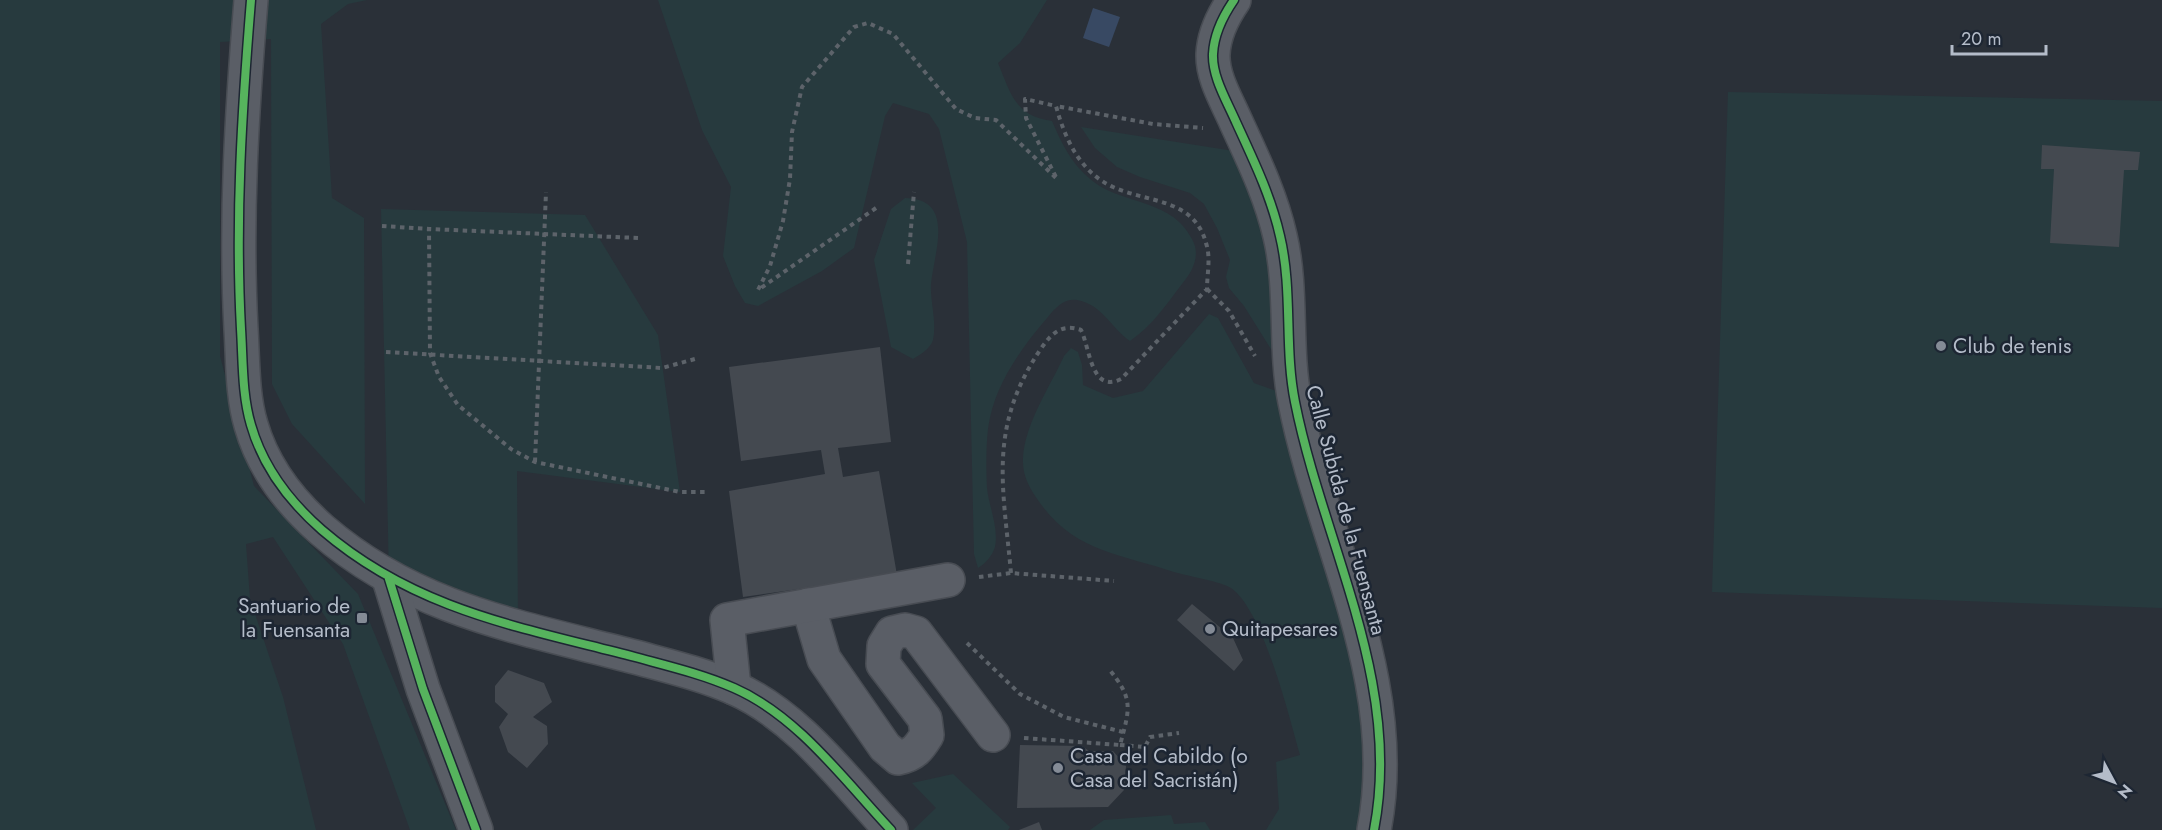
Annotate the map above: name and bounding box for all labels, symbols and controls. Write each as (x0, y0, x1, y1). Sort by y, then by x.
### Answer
scale bar (1952, 18, 2046, 56)
text: 20 m (1961, 26, 2001, 52)
place label: Club de tenis (1953, 331, 2071, 361)
marker: Club de tenis (1934, 339, 1948, 353)
street label: Calle Subida de la Fuensanta (1298, 382, 1394, 638)
place label: Santuario de la Fuensanta (238, 591, 350, 645)
marker: Santuario de la Fuensanta (355, 611, 369, 625)
place label: Quitapesares (1222, 614, 1338, 644)
marker: Quitapesares (1203, 622, 1217, 636)
place label: Casa del Cabildo (o Casa del Sacristán) (1070, 741, 1248, 795)
north arrow (2084, 752, 2144, 812)
marker: Casa del Cabildo (o Casa del Sacristán) (1051, 761, 1065, 775)
text: N (2112, 779, 2138, 804)

